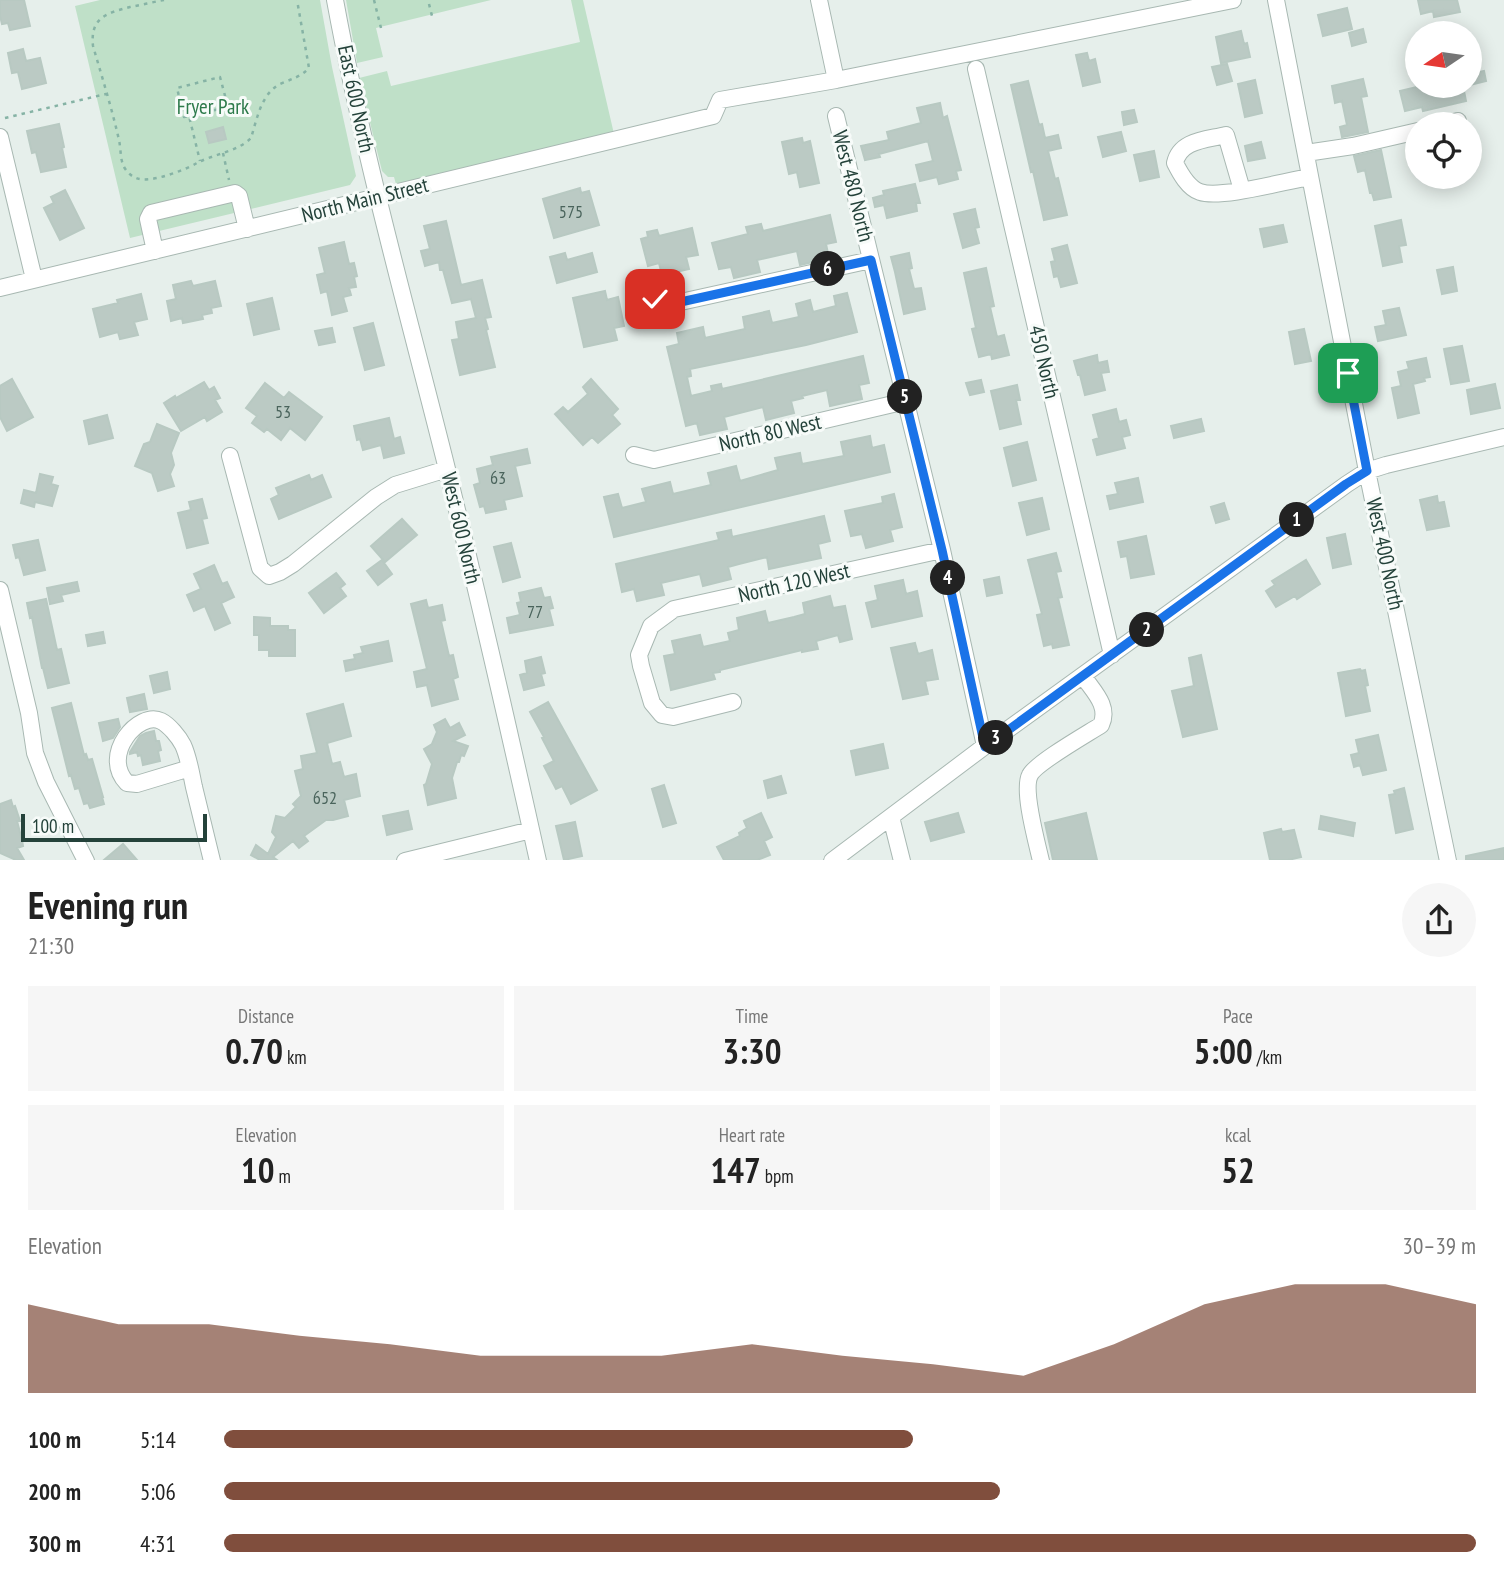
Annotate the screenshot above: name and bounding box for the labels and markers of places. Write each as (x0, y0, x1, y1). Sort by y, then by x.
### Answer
pin: 6 (810, 252, 846, 286)
pin (625, 269, 685, 329)
pin (1318, 343, 1378, 403)
pin: 5 (888, 380, 922, 414)
pin: 1 (1280, 503, 1314, 538)
pin: 4 (930, 560, 965, 596)
pin: 2 (1130, 612, 1164, 648)
pin: 3 (978, 720, 1014, 756)

